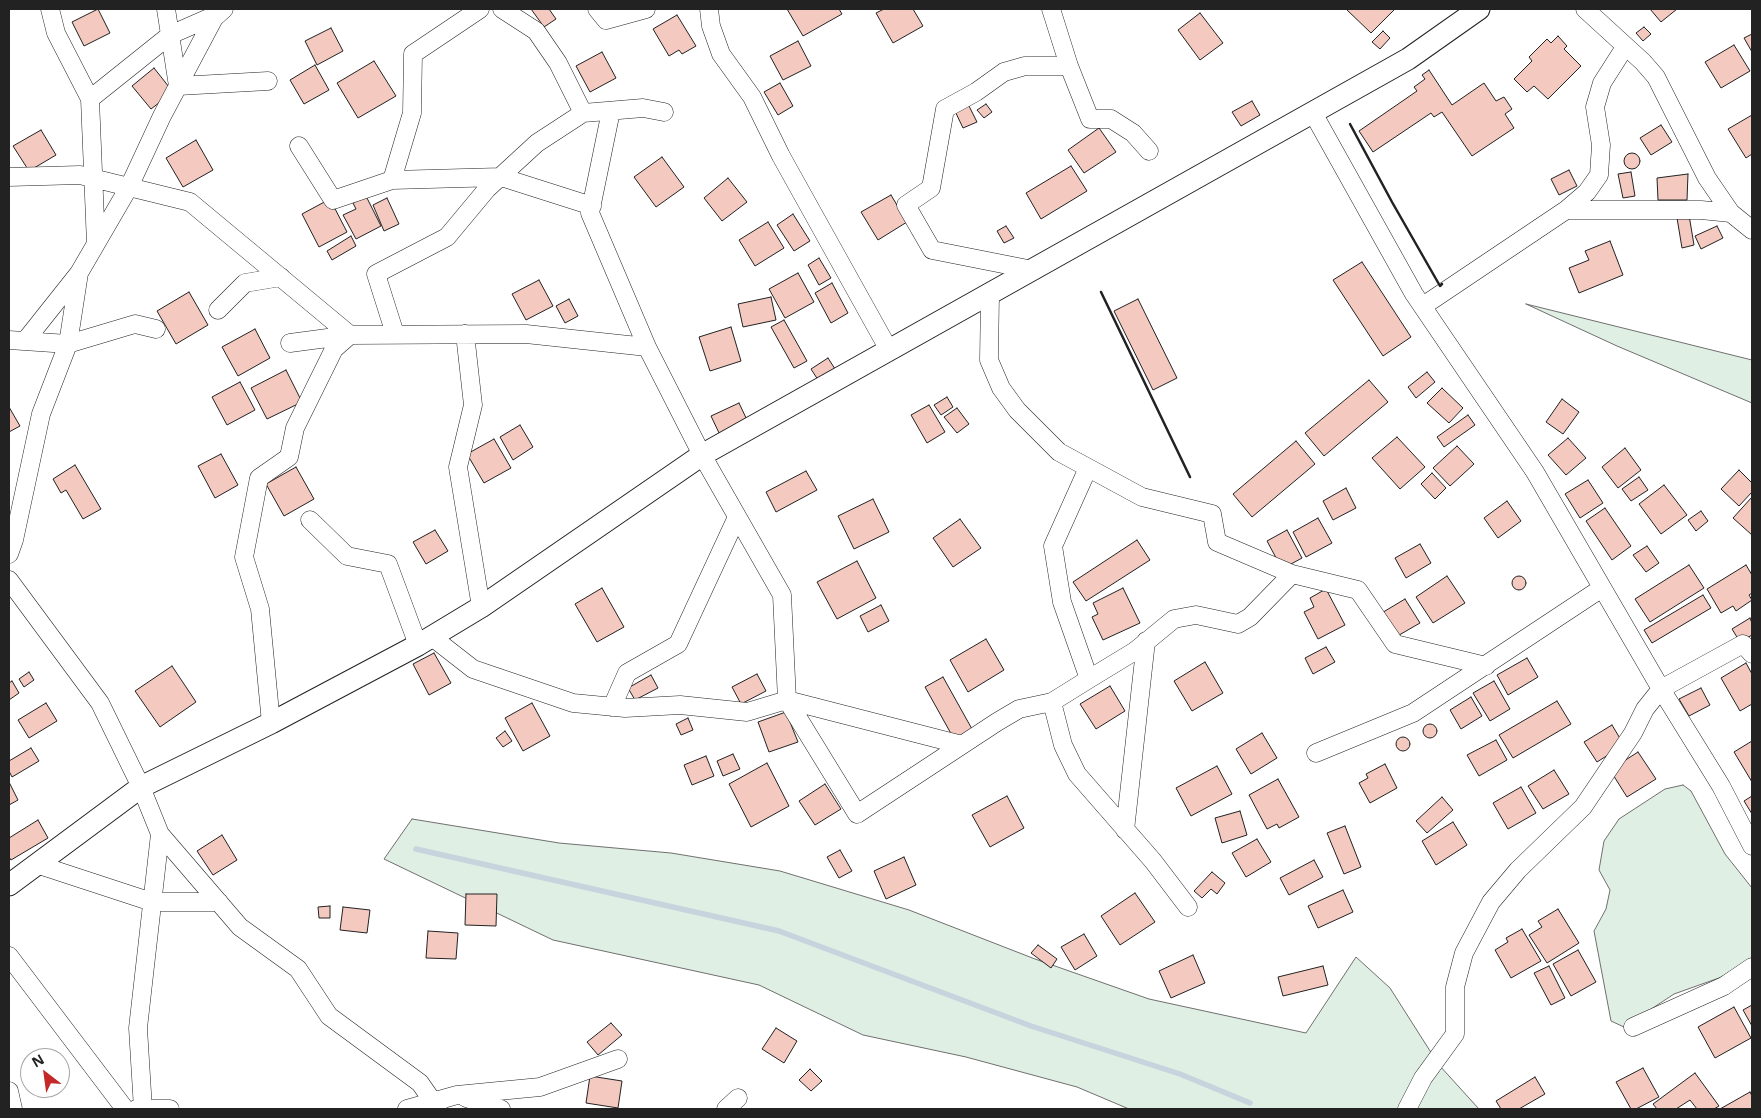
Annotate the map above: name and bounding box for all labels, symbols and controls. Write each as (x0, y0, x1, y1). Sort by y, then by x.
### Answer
north arrow (20, 1048, 70, 1098)
text: N (28, 1049, 47, 1072)

